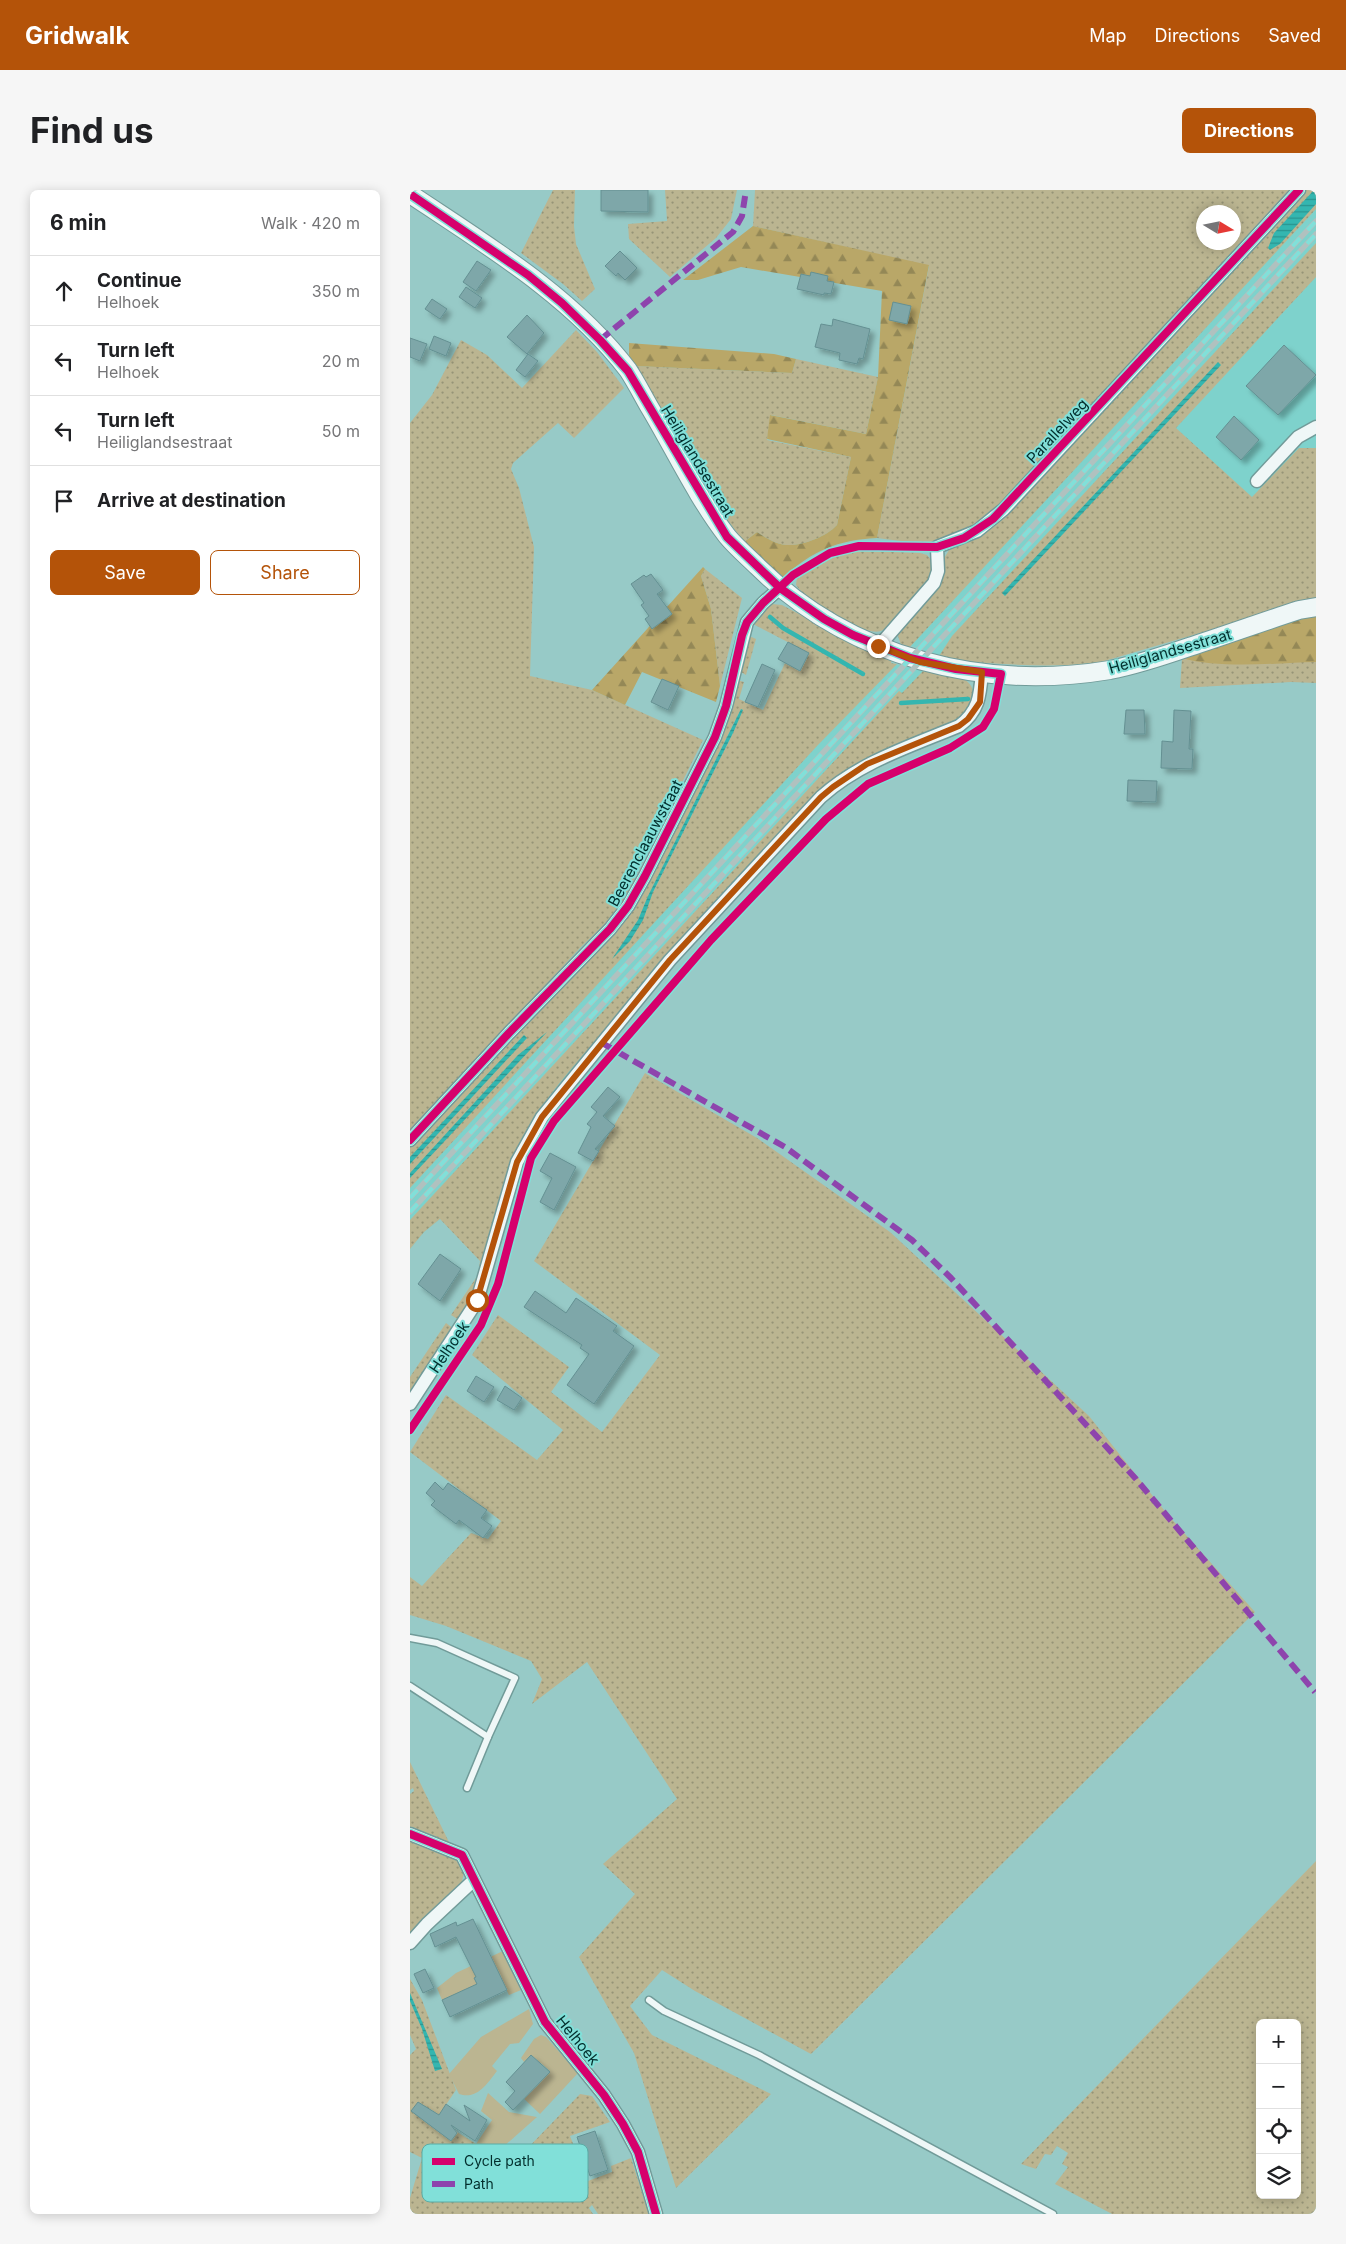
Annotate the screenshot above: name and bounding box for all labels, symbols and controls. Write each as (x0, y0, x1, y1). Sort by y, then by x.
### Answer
text: Gridwalk (25, 21, 129, 50)
text: Map (1089, 25, 1127, 46)
text: Directions (1155, 25, 1240, 46)
text: Saved (1268, 25, 1321, 46)
button: Directions (1182, 108, 1316, 153)
text: Find us (30, 109, 154, 151)
north arrow (1196, 205, 1241, 250)
text: 6 min (50, 210, 107, 235)
text: Walk · 420 m (261, 213, 360, 233)
text: Continue (97, 269, 182, 292)
icon: ahead (50, 277, 78, 305)
text: 350 m (312, 281, 360, 301)
text: Helhoek (97, 292, 159, 312)
text: Turn left (97, 339, 175, 362)
icon: left (50, 347, 78, 375)
text: 20 m (322, 351, 360, 371)
text: Helhoek (97, 362, 159, 382)
street label: Parallelweg (1022, 395, 1092, 467)
street label: Heiliglandsestraat (657, 402, 739, 520)
text: Turn left (97, 409, 175, 432)
icon: left (50, 417, 78, 445)
text: 50 m (322, 421, 360, 441)
text: Heiliglandsestraat (97, 432, 232, 452)
icon: arrive (50, 487, 78, 515)
text: Arrive at destination (97, 489, 286, 512)
button: Save (50, 550, 200, 595)
button: Share (210, 550, 360, 595)
street label: Heiliglandsestraat (1106, 624, 1234, 678)
route end (867, 635, 890, 658)
street label: Beerenclaauwstraat (604, 776, 686, 910)
route start (466, 1289, 489, 1312)
street label: Helhoek (425, 1317, 474, 1377)
street label: Helhoek (552, 2011, 604, 2069)
map controls (1256, 2019, 1301, 2199)
button: + (1256, 2019, 1301, 2064)
button: − (1256, 2064, 1301, 2109)
button: locate (1256, 2109, 1301, 2154)
legend (422, 2144, 588, 2202)
text: Cycle path (464, 2152, 535, 2169)
button: layers (1256, 2154, 1301, 2199)
text: Path (464, 2175, 494, 2192)

